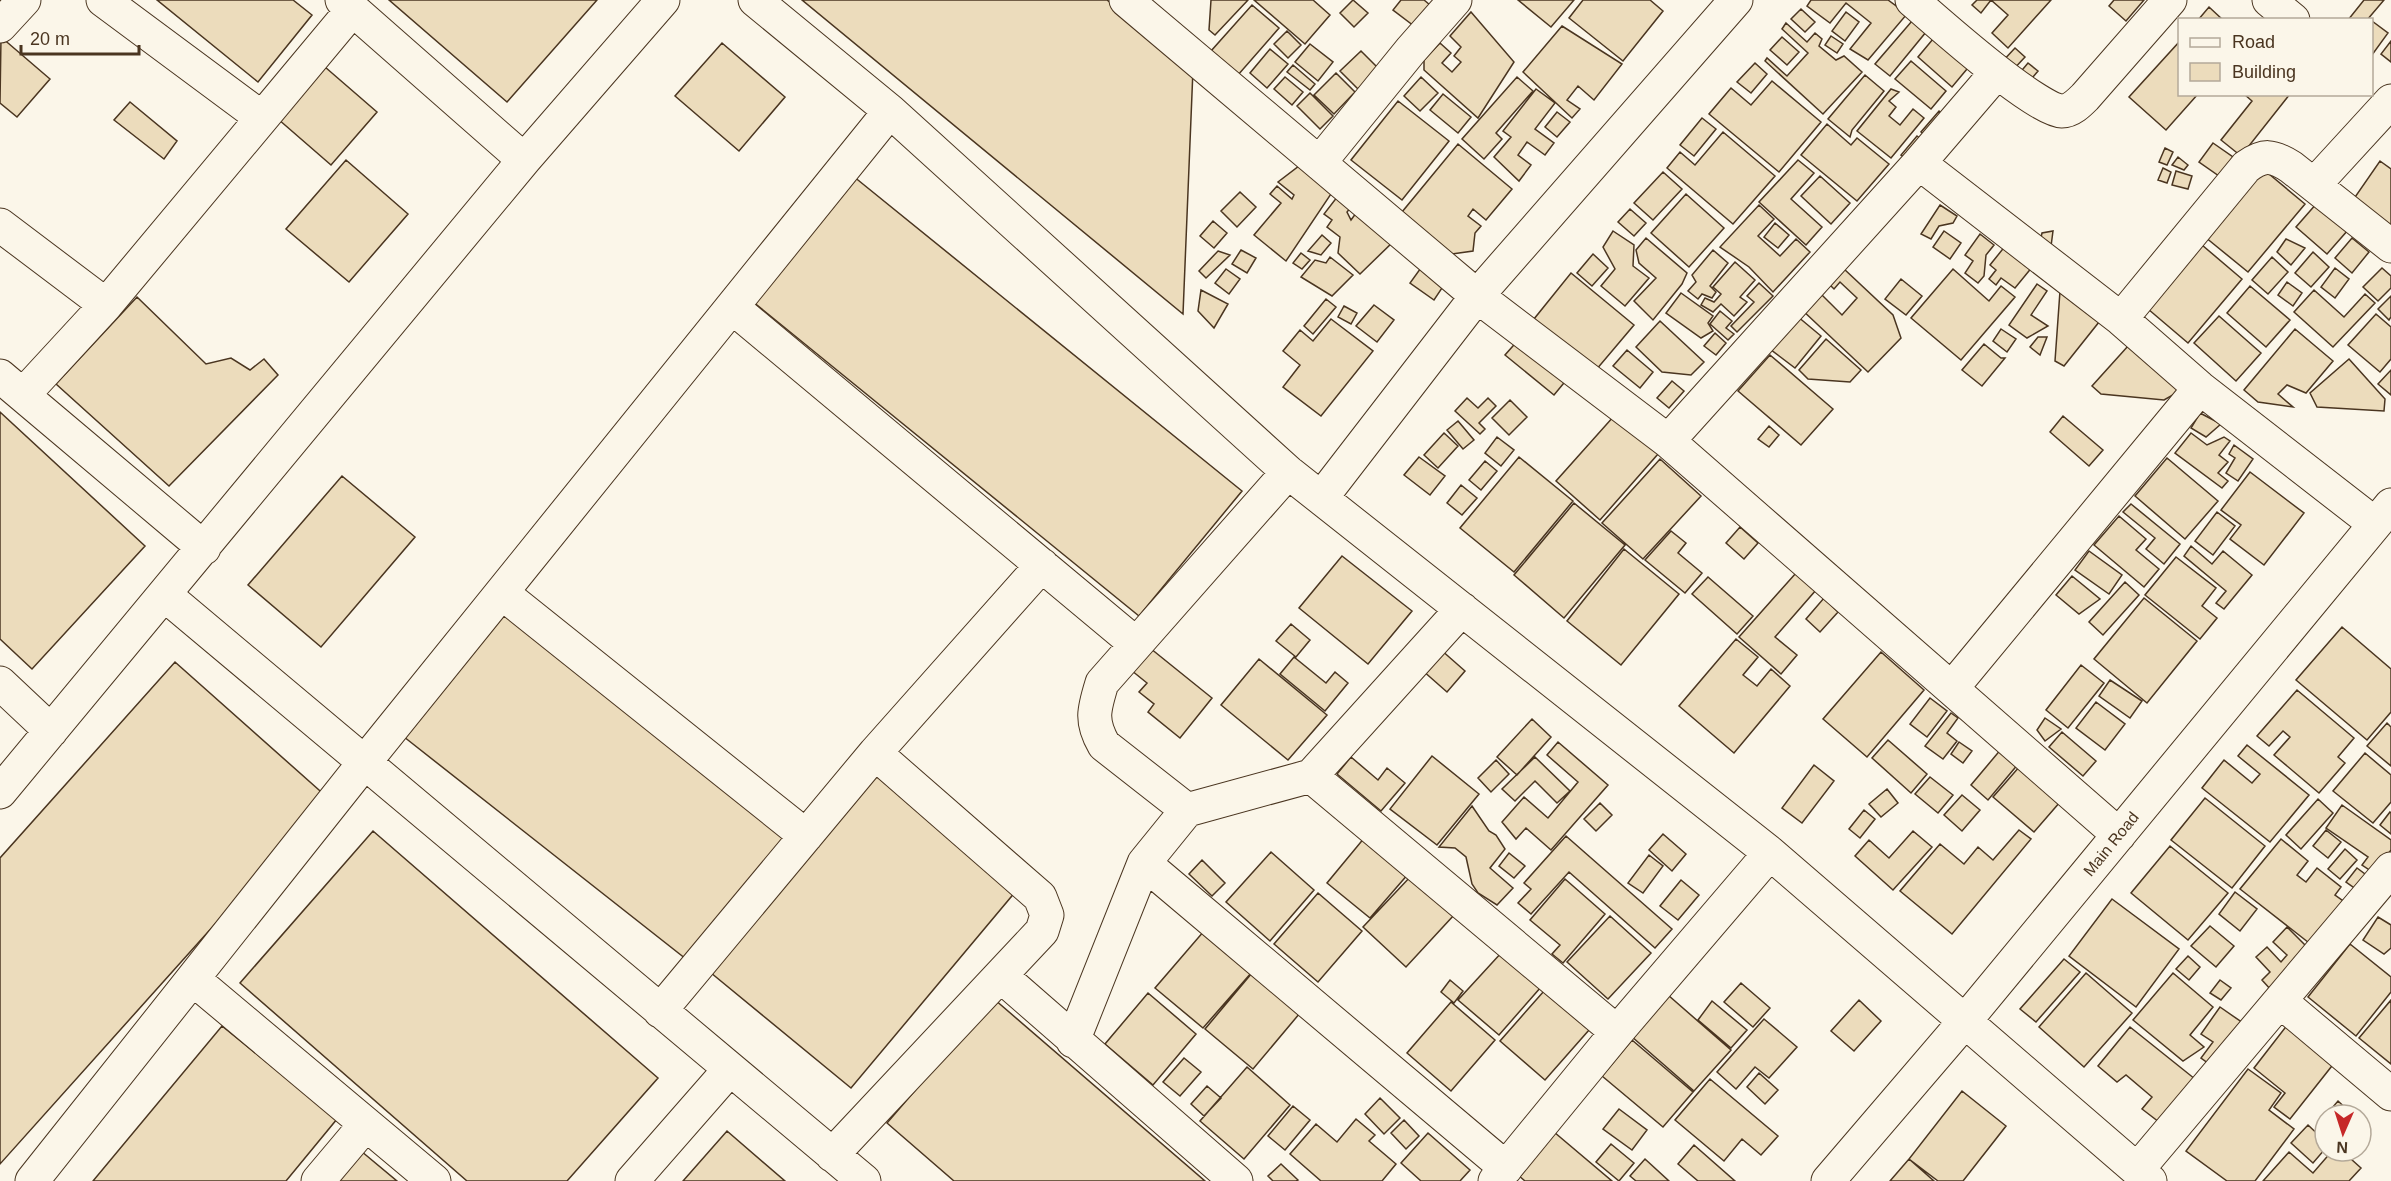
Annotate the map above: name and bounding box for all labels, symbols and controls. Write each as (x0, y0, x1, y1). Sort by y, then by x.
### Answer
scale bar (21, 18, 140, 56)
legend (2178, 18, 2373, 96)
text: 20 m (30, 29, 70, 49)
text: Road (2232, 32, 2275, 52)
text: Building (2232, 62, 2296, 82)
street label: Main Road (2080, 809, 2142, 879)
north arrow (2313, 1103, 2373, 1163)
text: N (2336, 1139, 2348, 1156)

